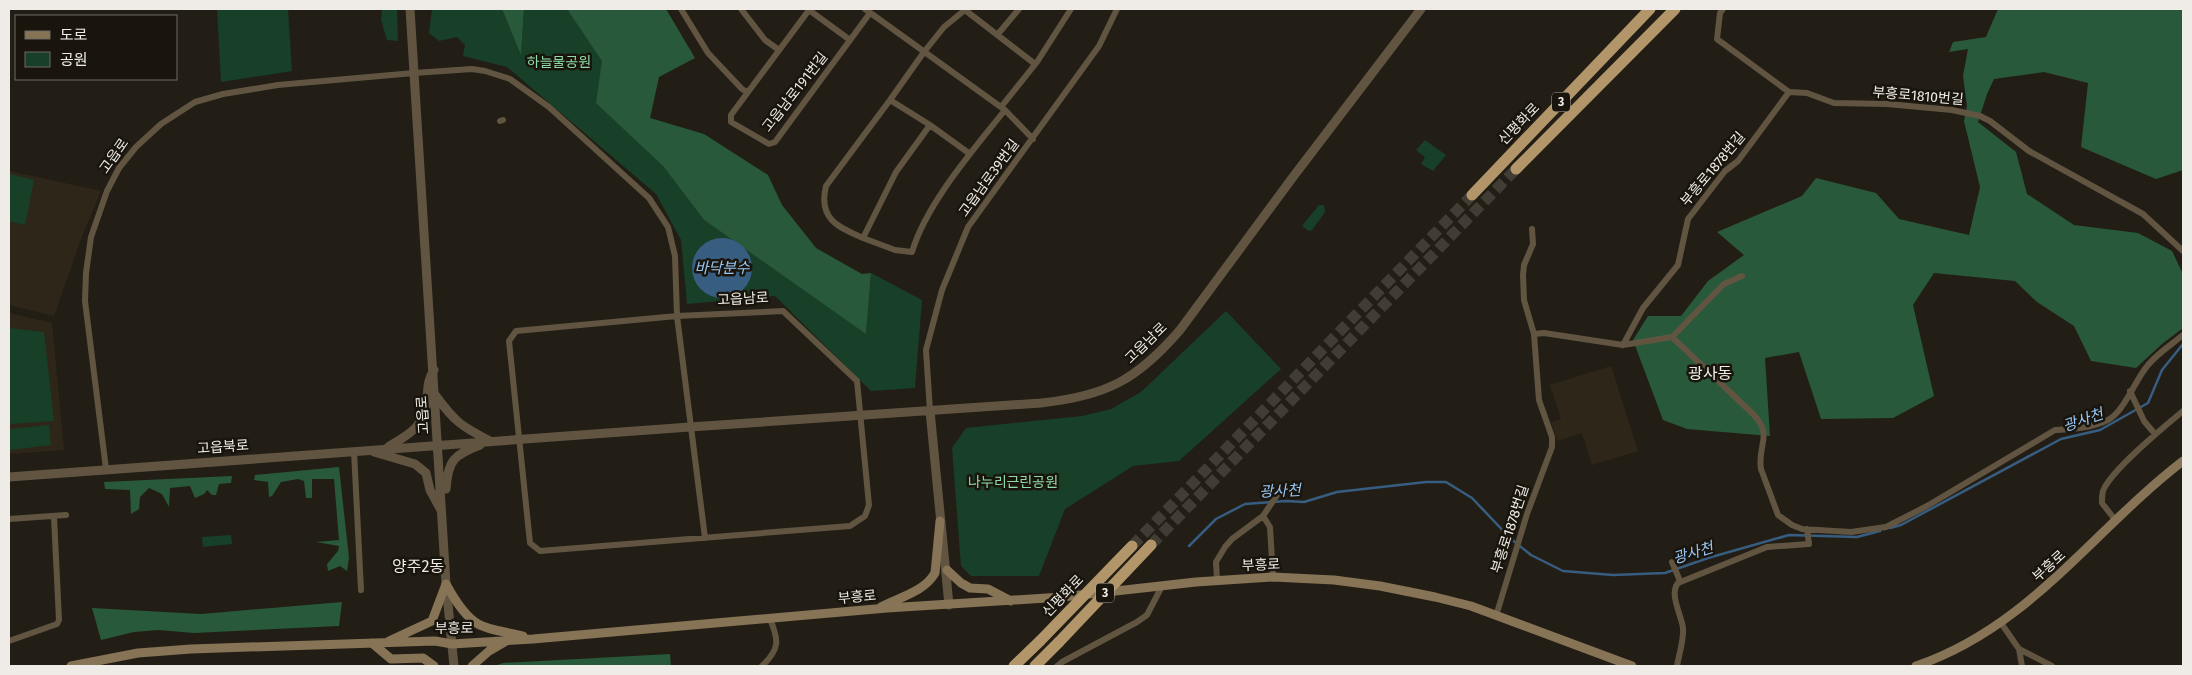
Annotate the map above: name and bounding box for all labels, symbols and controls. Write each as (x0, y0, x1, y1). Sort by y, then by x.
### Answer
legend (15, 15, 178, 80)
text: 도로 (60, 26, 88, 44)
street label: 고읍남로191번길 (759, 49, 831, 135)
text: 공원 (60, 51, 88, 69)
park label: 하늘물공원 (527, 54, 591, 71)
street label: 부흥로1810번길 (1872, 84, 1964, 108)
road number: 3 (1552, 92, 1570, 111)
street label: 신평화로 (1495, 99, 1543, 148)
street label: 부흥로1878번길 (1677, 128, 1749, 210)
street label: 고읍로 (96, 135, 132, 177)
street label: 고읍남로39번길 (955, 136, 1023, 220)
water label: 바닥분수 (694, 259, 751, 277)
street label: 고읍남로 (717, 289, 769, 309)
street label: 고읍남로 (1122, 319, 1171, 367)
district label: 광사동 (1688, 364, 1732, 383)
street label: 고읍로 (413, 395, 433, 435)
water label: 광사천 (2060, 404, 2108, 435)
street label: 고읍북로 (197, 437, 249, 457)
park label: 나누리근린공원 (968, 474, 1058, 491)
water label: 광사천 (1259, 481, 1303, 501)
street label: 부흥로1878번길 (1488, 483, 1532, 575)
water label: 광사천 (1671, 538, 1718, 568)
street label: 부흥로 (2029, 547, 2069, 585)
street label: 부흥로 (1241, 556, 1281, 574)
district label: 양주2동 (392, 557, 444, 576)
street label: 신평화로 (1039, 571, 1087, 620)
road number: 3 (1096, 584, 1114, 602)
street label: 부흥로 (837, 587, 877, 607)
street label: 부흥로 (435, 620, 473, 637)

